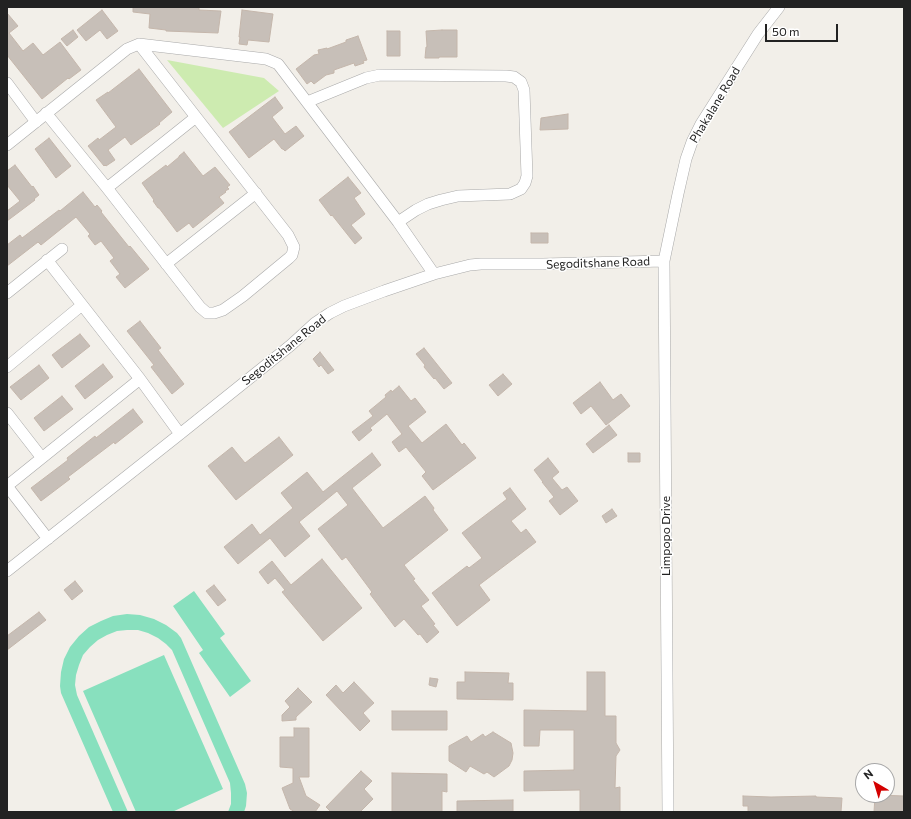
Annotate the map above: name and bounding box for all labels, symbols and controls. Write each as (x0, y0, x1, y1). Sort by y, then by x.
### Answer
scale bar (767, 16, 840, 42)
text: 50 m (772, 24, 800, 38)
street label: Phakalane Road (687, 64, 743, 146)
street label: Segoditshane Road (546, 254, 650, 272)
street label: Segoditshane Road (239, 312, 329, 388)
street label: Limpopo Drive (659, 496, 673, 576)
north arrow (855, 763, 895, 803)
text: N (861, 766, 875, 782)

